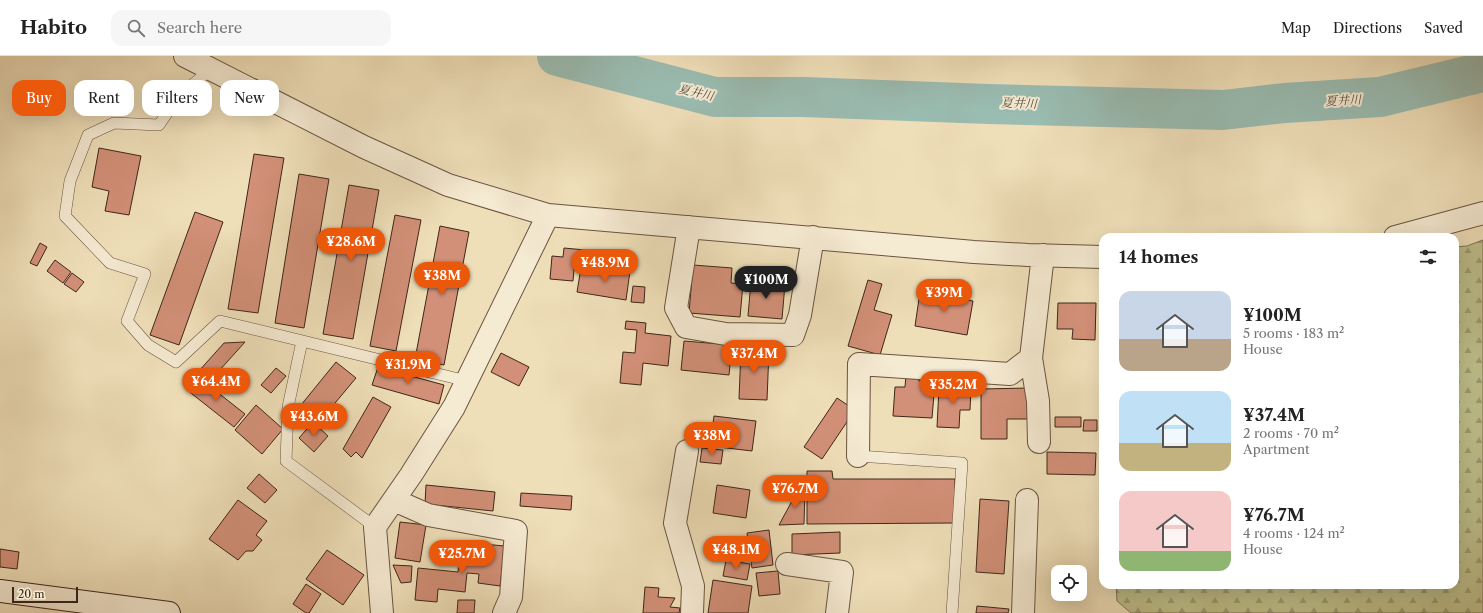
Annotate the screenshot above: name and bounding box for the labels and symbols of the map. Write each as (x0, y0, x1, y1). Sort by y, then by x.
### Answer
water label: 夏井川 (677, 81, 717, 104)
water label: 夏井川 (1325, 91, 1363, 108)
water label: 夏井川 (1001, 95, 1039, 111)
pin: ¥28.6M (318, 228, 384, 262)
pin: ¥48.9M (572, 249, 638, 283)
pin: ¥38M (418, 262, 466, 296)
pin: ¥100M (738, 266, 794, 300)
pin: ¥39M (920, 279, 968, 313)
pin: ¥37.4M (721, 340, 787, 374)
pin: ¥31.9M (375, 351, 441, 385)
pin: ¥64.4M (183, 368, 249, 402)
pin: ¥35.2M (920, 371, 986, 405)
pin: ¥43.6M (281, 403, 347, 437)
pin: ¥38M (688, 422, 736, 456)
pin: ¥76.7M (762, 475, 828, 509)
pin: ¥48.1M (703, 536, 769, 570)
pin: ¥25.7M (429, 540, 495, 574)
scale bar (12, 585, 78, 604)

